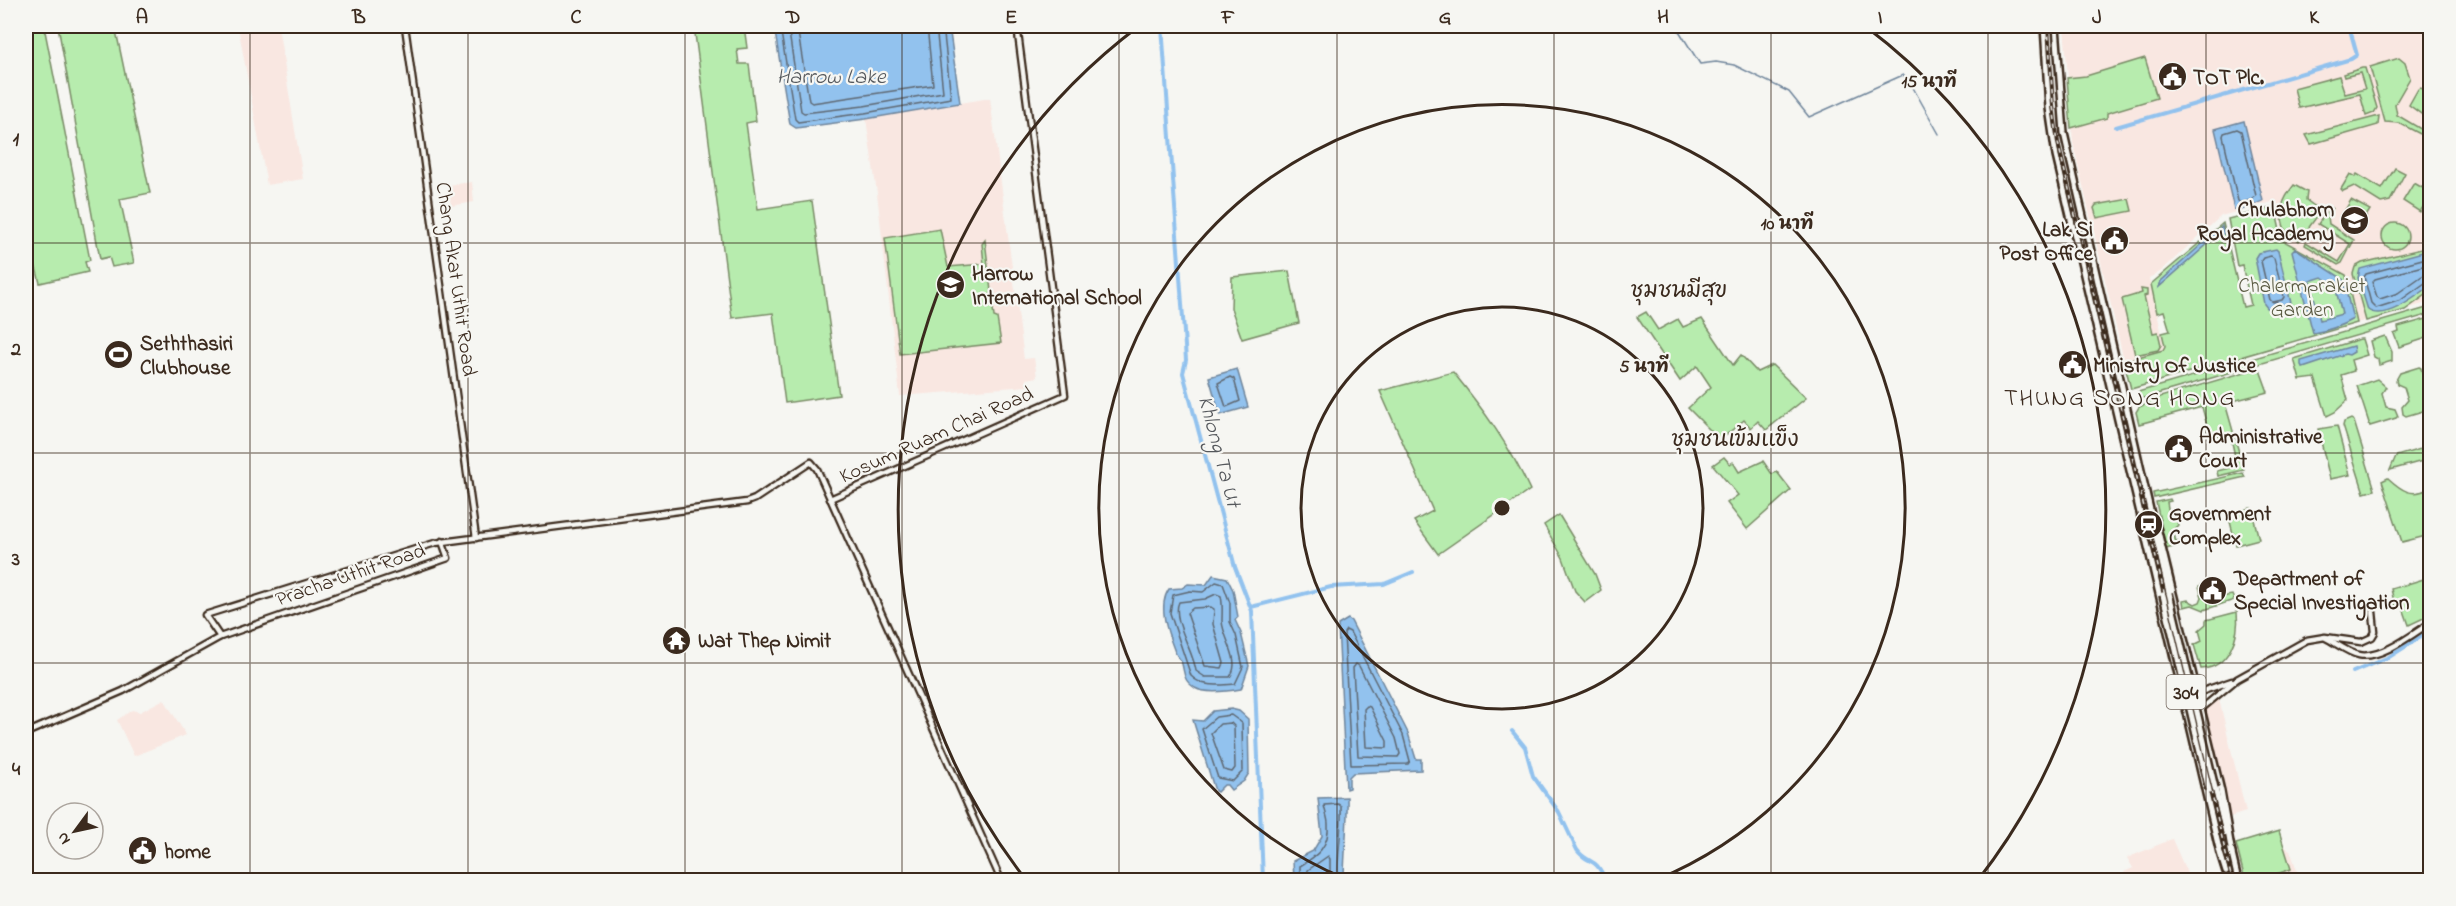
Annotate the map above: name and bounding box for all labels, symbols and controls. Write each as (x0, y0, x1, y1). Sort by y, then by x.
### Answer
text: A (136, 4, 148, 33)
text: B (351, 4, 366, 33)
text: C (571, 4, 582, 33)
text: D (785, 4, 800, 33)
text: E (1005, 4, 1017, 33)
text: F (1221, 4, 1235, 33)
text: G (1439, 4, 1452, 33)
text: H (1657, 4, 1669, 33)
text: I (1878, 4, 1883, 33)
text: J (2092, 4, 2102, 33)
text: K (2309, 4, 2320, 33)
public building icon: TOT Plc. (2156, 61, 2188, 93)
water label: Harrow Lake (776, 62, 887, 94)
place label: TOT Plc. (2193, 64, 2265, 94)
text: 15 นาที (1901, 69, 1957, 96)
text: 1 (13, 126, 20, 155)
street label: Chang Akat Uthit Road (425, 180, 484, 379)
place label: Chulabhorn Royal Academy (2197, 196, 2334, 252)
school or university icon: Chulabhorn Royal Academy (2339, 205, 2371, 237)
text: 10 นาที (1761, 211, 1814, 238)
place label: Lak Si Post Office (2000, 216, 2094, 270)
public building icon: Lak Si Post Office (2098, 225, 2130, 257)
place label: Harrow International School (972, 260, 1142, 314)
school or university icon: Harrow International School (935, 269, 967, 301)
park label: Chalermprakiet Garden (2238, 272, 2366, 326)
district label: ชุมชนมีสุข (1631, 276, 1727, 308)
place label: Seththasiri Clubhouse (140, 330, 233, 384)
text: 2 (10, 336, 21, 365)
sports icon: Seththasiri Clubhouse (103, 339, 135, 371)
public building icon: Ministry Of Justice (2056, 349, 2088, 381)
place label: Ministry Of Justice (2093, 352, 2257, 384)
text: 5 นาที (1619, 354, 1669, 381)
street label: Kosum Ruam Chai Road (835, 379, 1039, 492)
district label: THUNG SONG HONG (2004, 382, 2236, 417)
water label: Khlong Ta Ut (1188, 393, 1249, 513)
place label: Administrative Court (2199, 423, 2323, 477)
district label: ชุมชนเข้มแข็ง (1671, 424, 1799, 457)
public building icon: Administrative Court (2162, 432, 2194, 464)
centre of rings (1492, 498, 1512, 518)
place label: Government Complex (2169, 500, 2272, 554)
station icon: Government Complex (2132, 509, 2164, 541)
street label: Pracha Uthit Road (272, 536, 430, 616)
text: 3 (11, 546, 20, 575)
place label: Department of Special Investigation (2233, 565, 2409, 621)
public building icon: Department of Special Investigation (2197, 574, 2229, 606)
temple icon: Wat Thep Nimit (661, 624, 693, 656)
place label: Wat Thep Nimit (698, 627, 832, 657)
road number: 304 (2166, 675, 2206, 709)
text: 4 (12, 756, 21, 785)
north arrow (45, 801, 105, 861)
text: N (51, 827, 77, 849)
public building icon: home (127, 835, 159, 867)
place label: home (164, 838, 211, 868)

